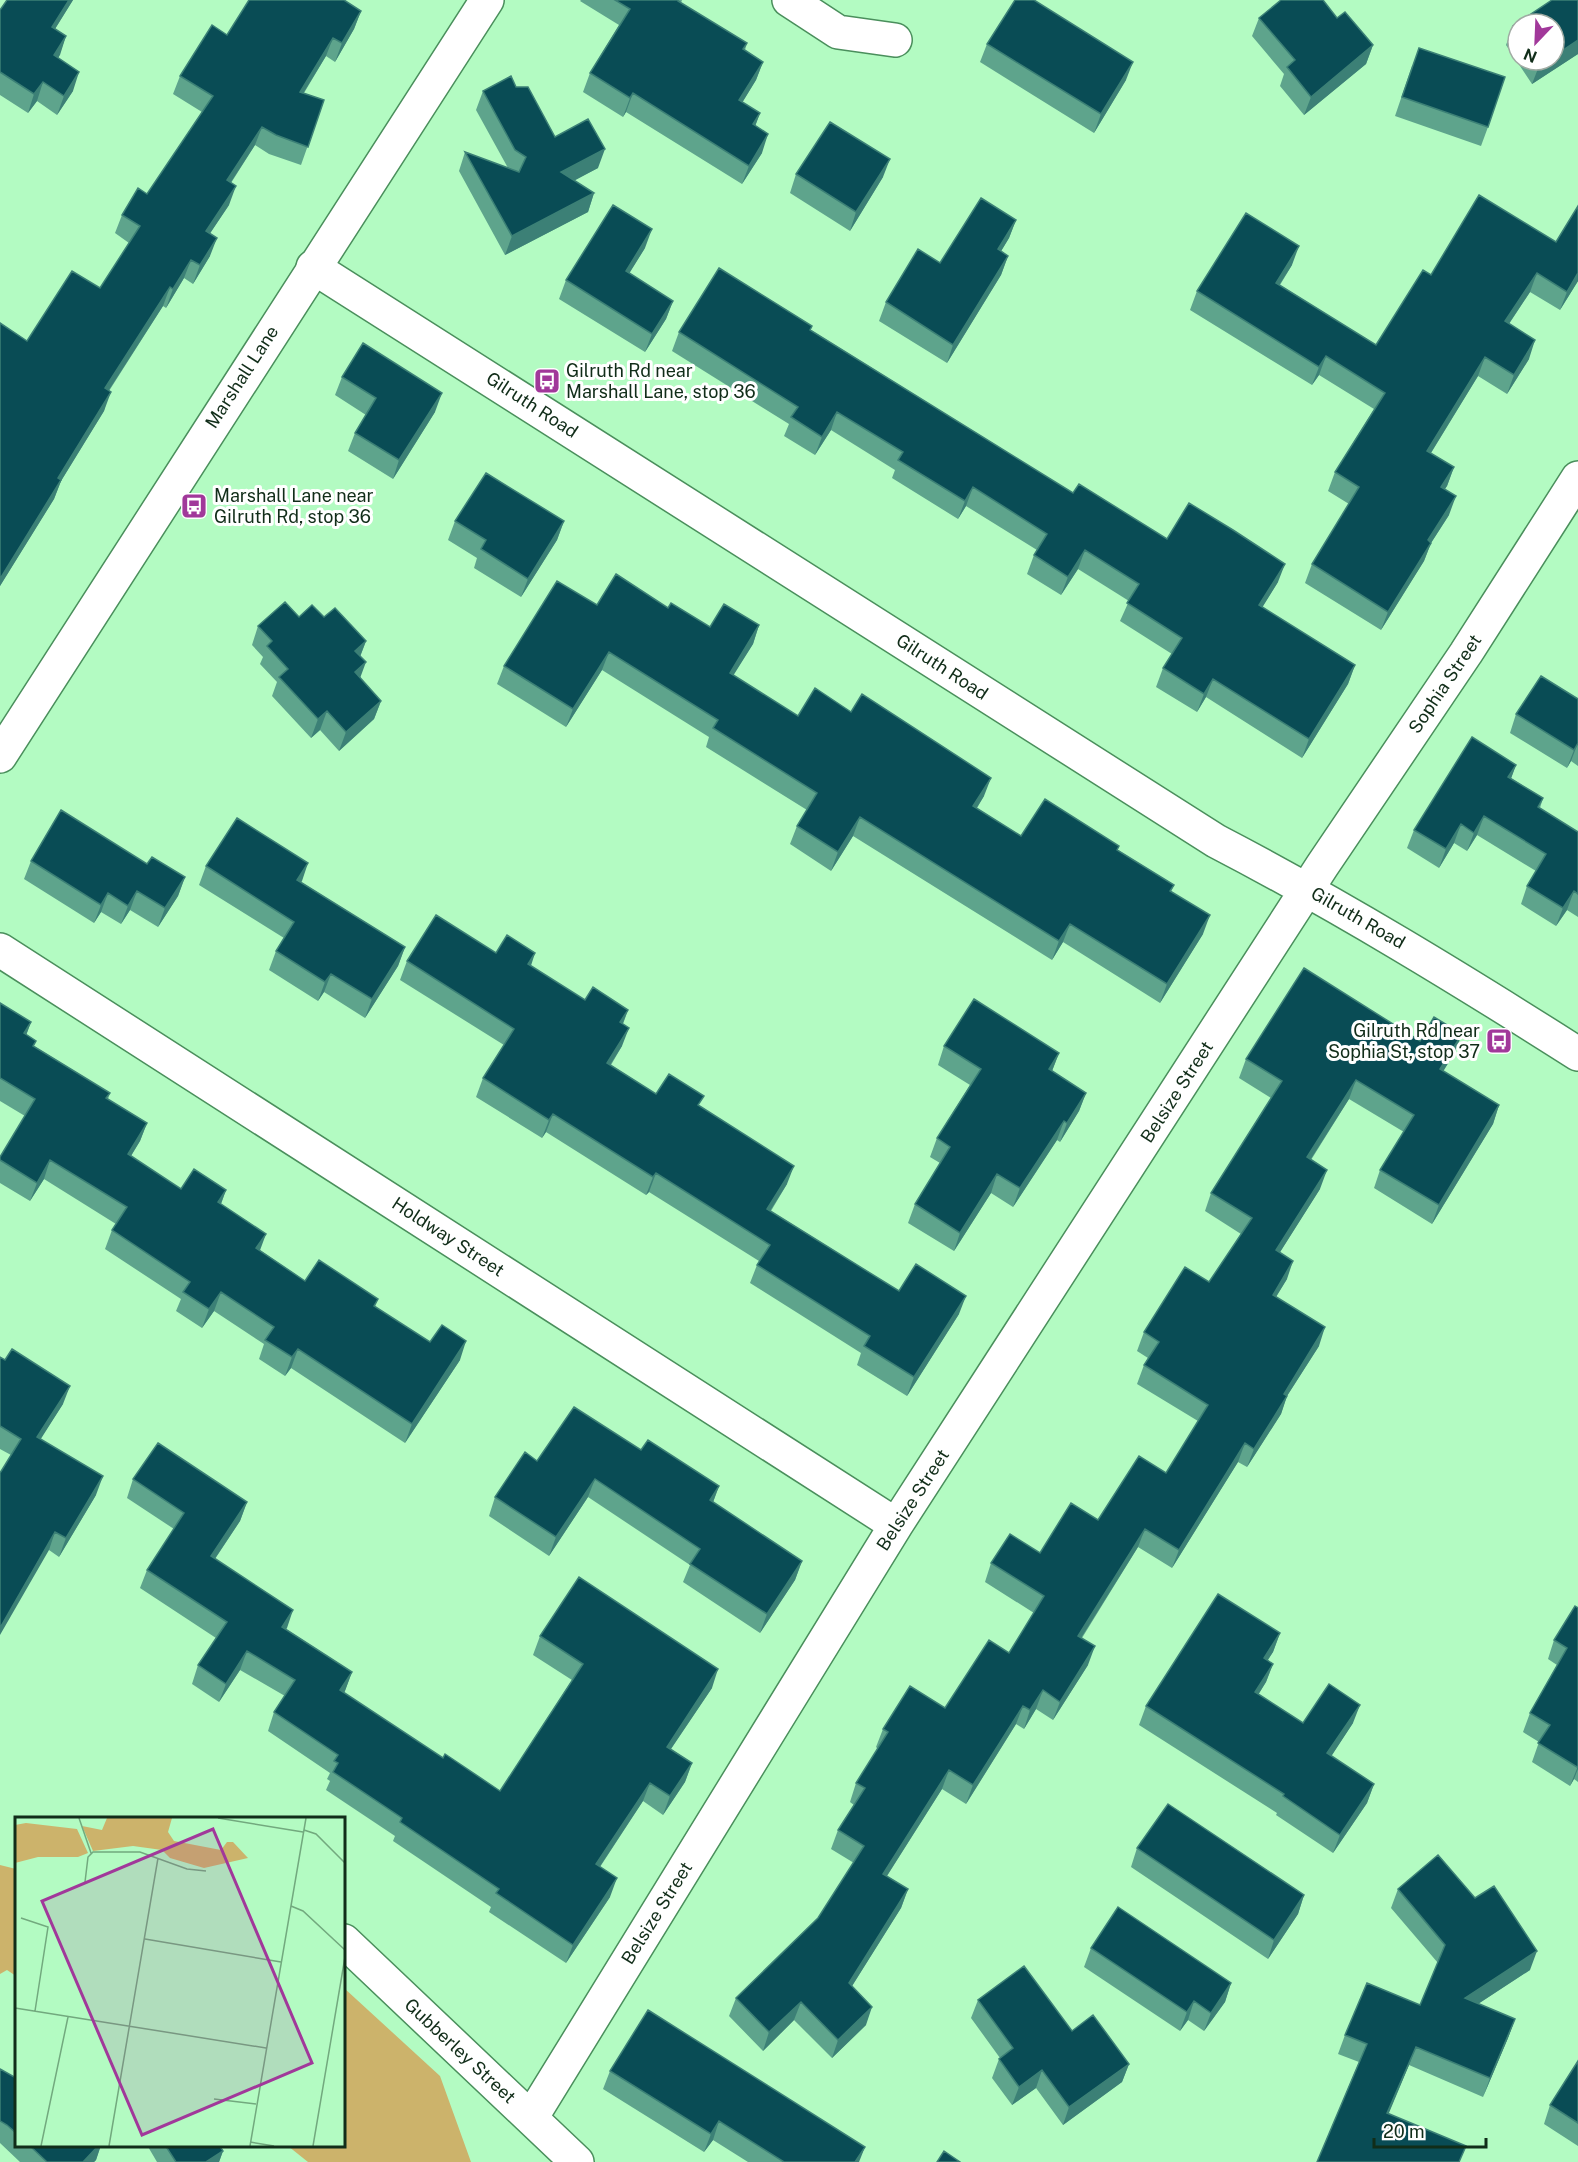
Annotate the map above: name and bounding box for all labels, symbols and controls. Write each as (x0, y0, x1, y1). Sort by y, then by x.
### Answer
north arrow (1506, 12, 1566, 72)
text: N (1521, 44, 1540, 67)
street label: Marshall Lane (201, 322, 282, 432)
place label: Gilruth Rd near Marshall Lane, stop 36 (566, 360, 756, 402)
bus stop icon: Gilruth Rd near Marshall Lane, stop 36 (532, 366, 562, 396)
street label: Gilruth Road (483, 367, 582, 442)
place label: Marshall Lane near Gilruth Rd, stop 36 (214, 485, 374, 527)
bus stop icon: Marshall Lane near Gilruth Rd, stop 36 (179, 491, 209, 521)
street label: Gilruth Road (893, 629, 992, 704)
street label: Sophia Street (1404, 630, 1485, 737)
street label: Gilruth Road (1308, 882, 1409, 953)
place label: Gilruth Rd near Sophia St, stop 37 (1328, 1020, 1480, 1062)
bus stop icon: Gilruth Rd near Sophia St, stop 37 (1484, 1026, 1514, 1056)
street label: Belsize Street (1136, 1037, 1217, 1146)
street label: Holdway Street (388, 1192, 508, 1281)
street label: Belsize Street (872, 1445, 953, 1554)
inset map (15, 1817, 345, 2147)
street label: Belsize Street (617, 1858, 696, 1968)
street label: Gubberley Street (400, 1994, 520, 2107)
scale bar (1374, 2111, 1486, 2149)
text: 20 m (1383, 2121, 1425, 2142)

